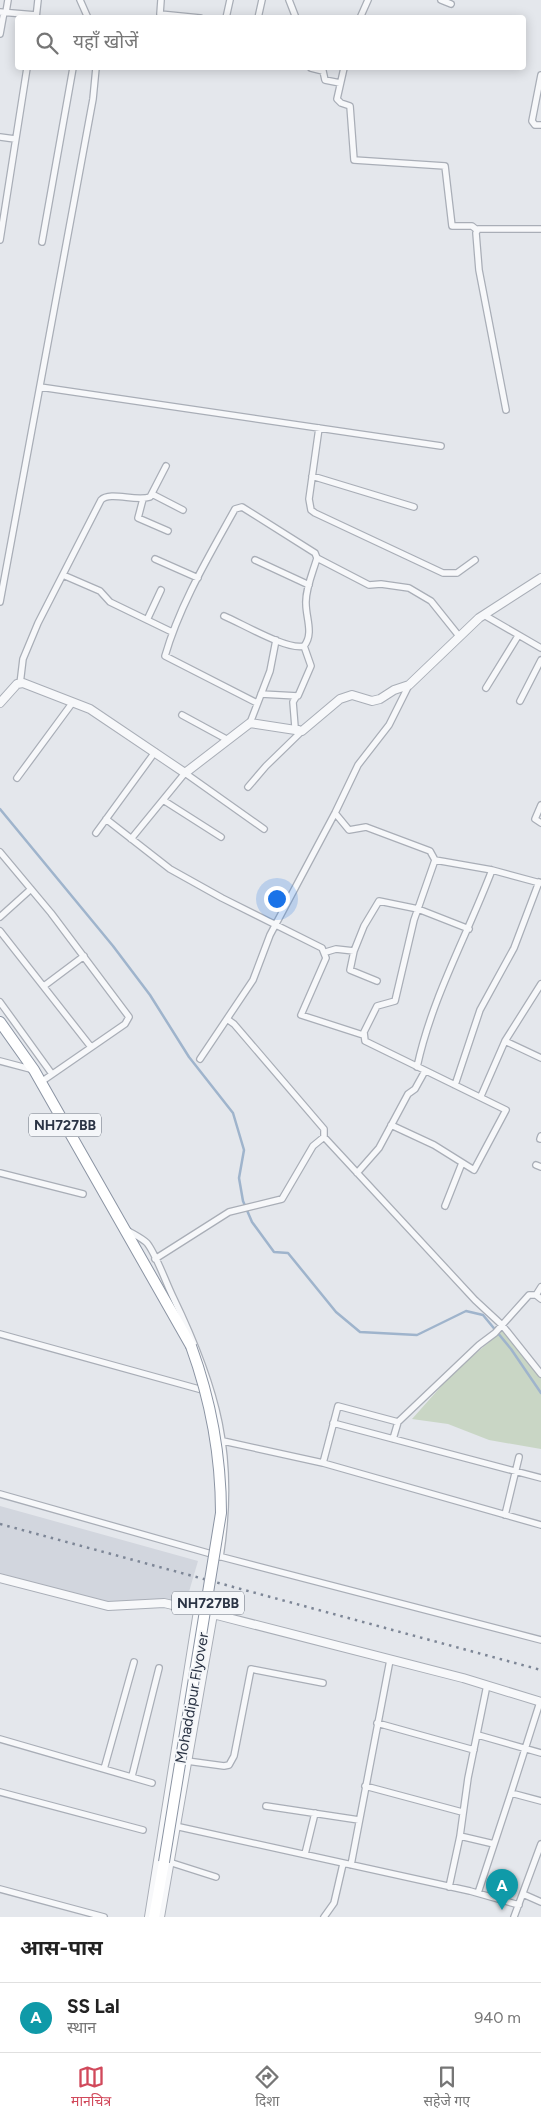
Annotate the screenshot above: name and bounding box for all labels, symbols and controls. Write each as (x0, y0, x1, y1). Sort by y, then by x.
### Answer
search box (15, 15, 526, 70)
icon: search (33, 29, 61, 57)
text: यहाँ खोजें (73, 30, 138, 53)
your location (264, 886, 290, 912)
road number: NH727BB (29, 1114, 101, 1136)
road number: NH727BB (172, 1592, 244, 1615)
street label: Mohaddipur Flyover (172, 1631, 212, 1765)
pin: A (486, 1869, 518, 1910)
text: आस-पास (20, 1935, 103, 1960)
text: SS Lal (67, 1995, 120, 2018)
text: A (30, 2008, 42, 2027)
text: 940 m (474, 2008, 521, 2027)
text: स्थान (67, 2018, 96, 2037)
tab: मानचित्र (71, 2063, 111, 2112)
tab: दिशा (253, 2063, 281, 2112)
tab: सहेजे गए (424, 2063, 470, 2112)

